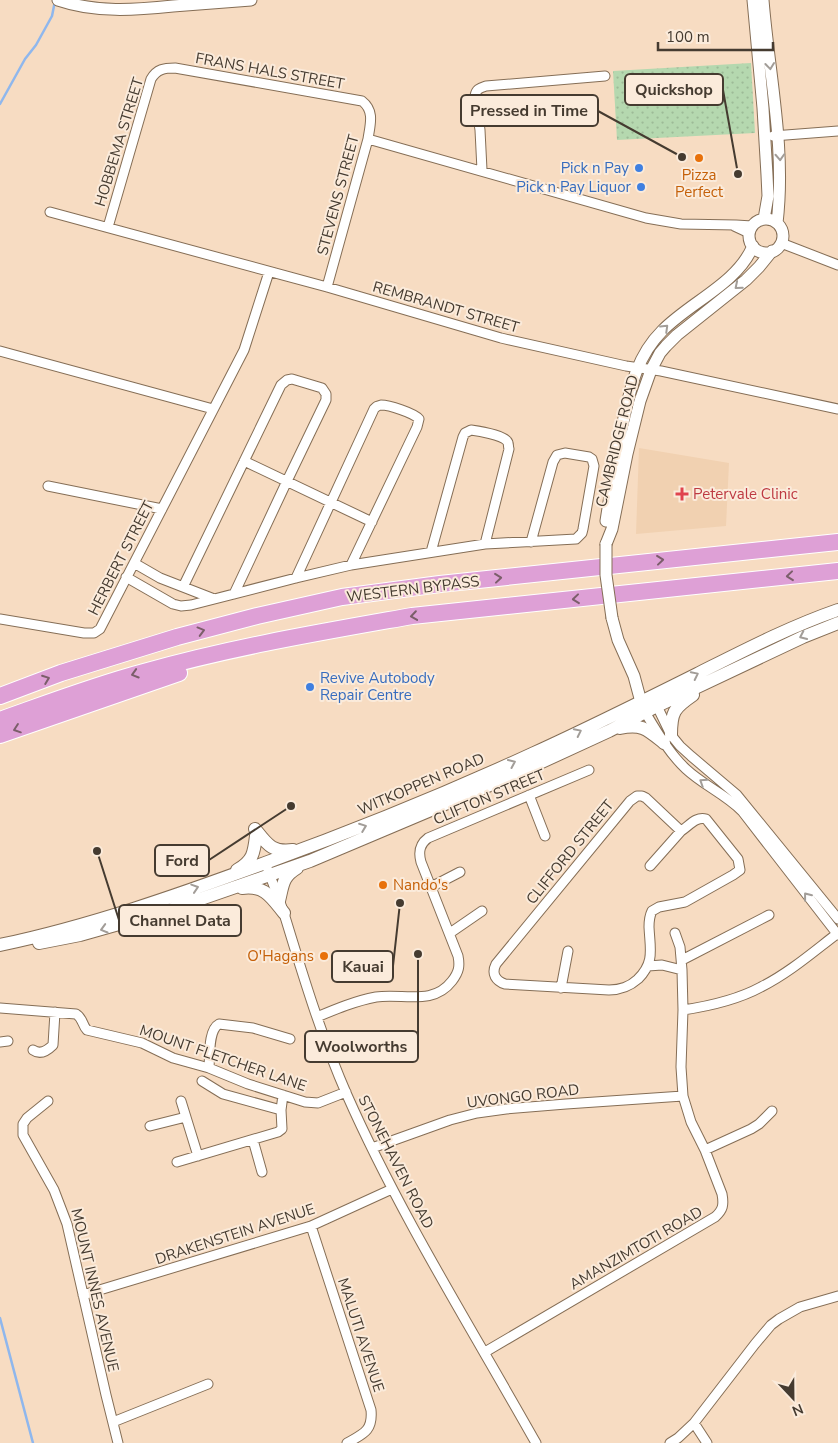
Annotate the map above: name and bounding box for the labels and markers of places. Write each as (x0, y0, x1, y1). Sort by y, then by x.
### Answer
callout: Quickshop (625, 74, 723, 105)
callout: Pressed in Time (461, 95, 598, 126)
marker: Pizza Perfect (693, 152, 705, 164)
place label: Pick n Pay (561, 158, 629, 178)
marker: Pick n Pay (633, 162, 645, 174)
place label: Pizza Perfect (675, 165, 724, 202)
place label: Pick n Pay Liquor (516, 177, 632, 197)
marker: Pick n Pay Liquor (635, 181, 647, 193)
place label: Petervale Clinic (693, 484, 798, 504)
marker: Petervale Clinic (675, 487, 689, 501)
place label: Revive Autobody Repair Centre (320, 668, 435, 705)
marker: Revive Autobody Repair Centre (304, 681, 316, 693)
callout: Ford (155, 845, 209, 876)
place label: Nando's (393, 875, 448, 895)
marker: Nando's (377, 879, 389, 891)
callout: Channel Data (119, 905, 241, 936)
place label: O'Hagans (247, 946, 314, 966)
marker: O'Hagans (318, 950, 330, 962)
callout: Kauai (332, 951, 393, 982)
callout: Woolworths (305, 1031, 418, 1062)

